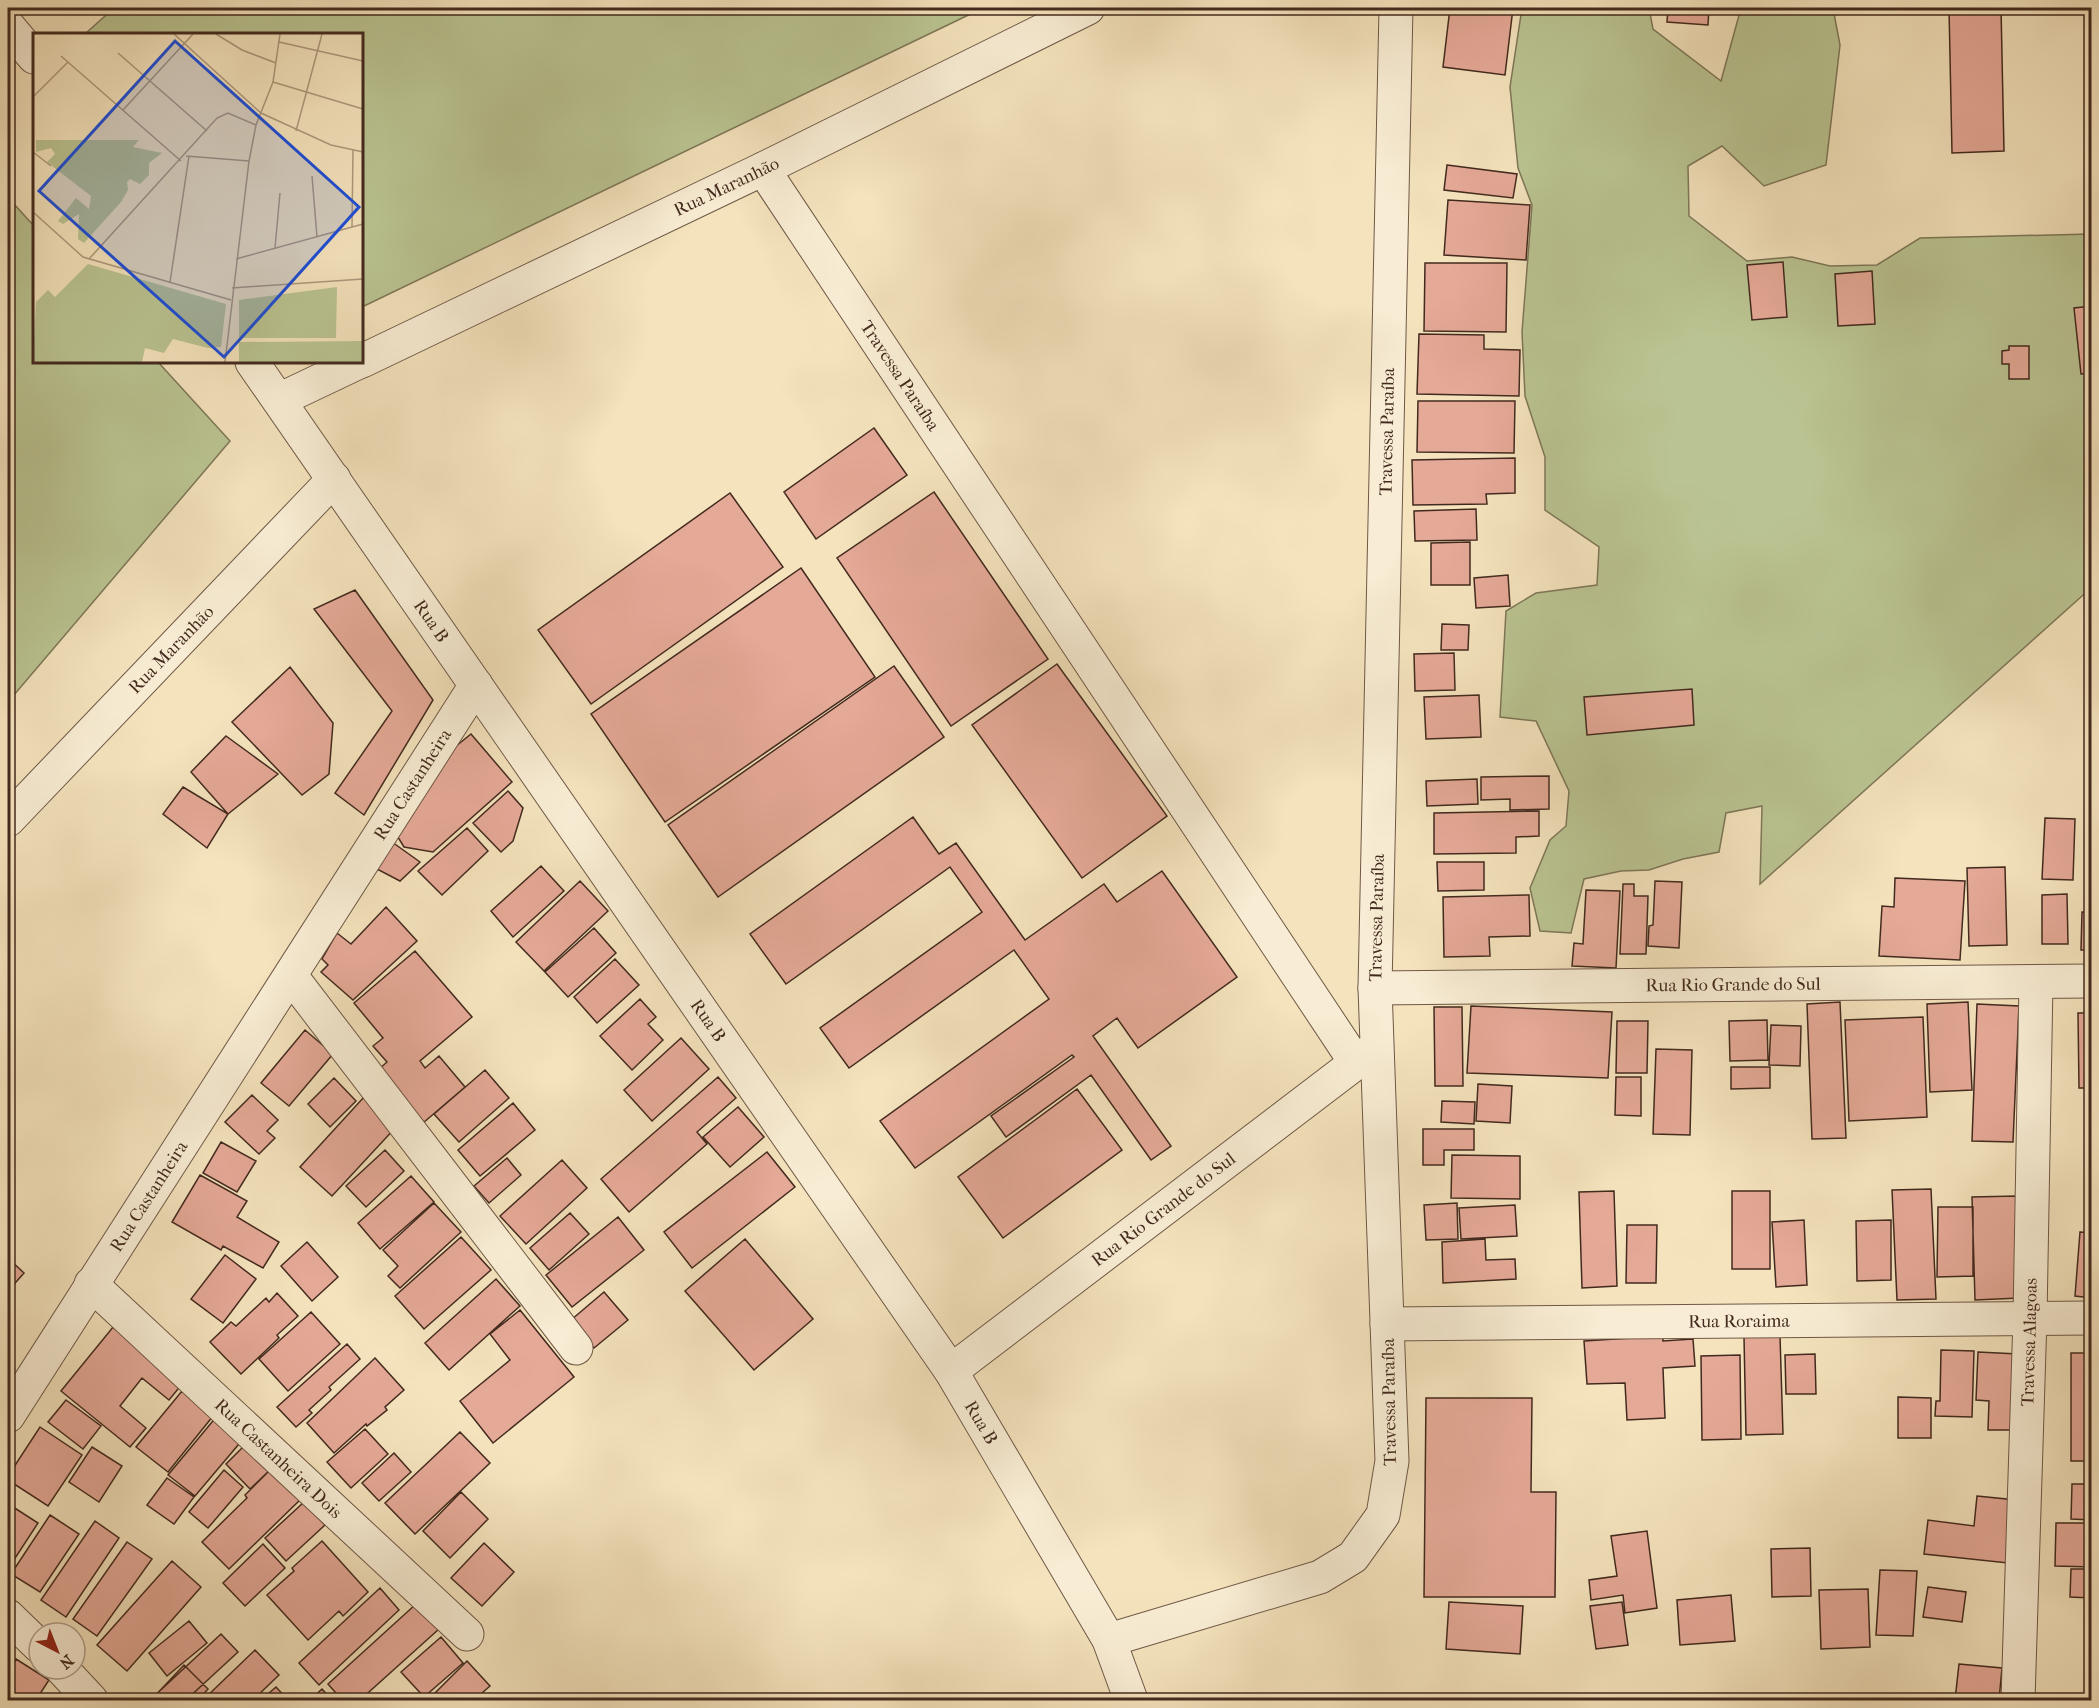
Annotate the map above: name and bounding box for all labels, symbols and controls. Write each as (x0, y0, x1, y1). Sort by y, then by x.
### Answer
inset map (33, 33, 363, 363)
street label: Rua Maranhão (671, 153, 783, 221)
street label: Travessa Paraíba (856, 317, 944, 435)
street label: Travessa Paraíba (1376, 367, 1399, 496)
street label: Rua B (409, 596, 453, 646)
street label: Rua Maranhão (124, 601, 218, 698)
street label: Rua Castanheira (370, 725, 456, 844)
street label: Travessa Paraíba (1365, 853, 1389, 982)
street label: Rua Rio Grande do Sul (1645, 974, 1821, 996)
street label: Rua B (686, 995, 730, 1046)
street label: Rua Castanheira (106, 1136, 193, 1256)
street label: Rua Rio Grande do Sul (1088, 1148, 1240, 1271)
street label: Travessa Alagoas (2017, 1278, 2042, 1407)
street label: Rua Roraima (1688, 1311, 1791, 1332)
street label: Travessa Paraíba (1378, 1337, 1401, 1466)
street label: Rua Castanheira Dois (210, 1394, 346, 1523)
street label: Rua B (960, 1397, 1002, 1448)
north arrow (27, 1621, 87, 1681)
text: N (55, 1651, 78, 1673)

